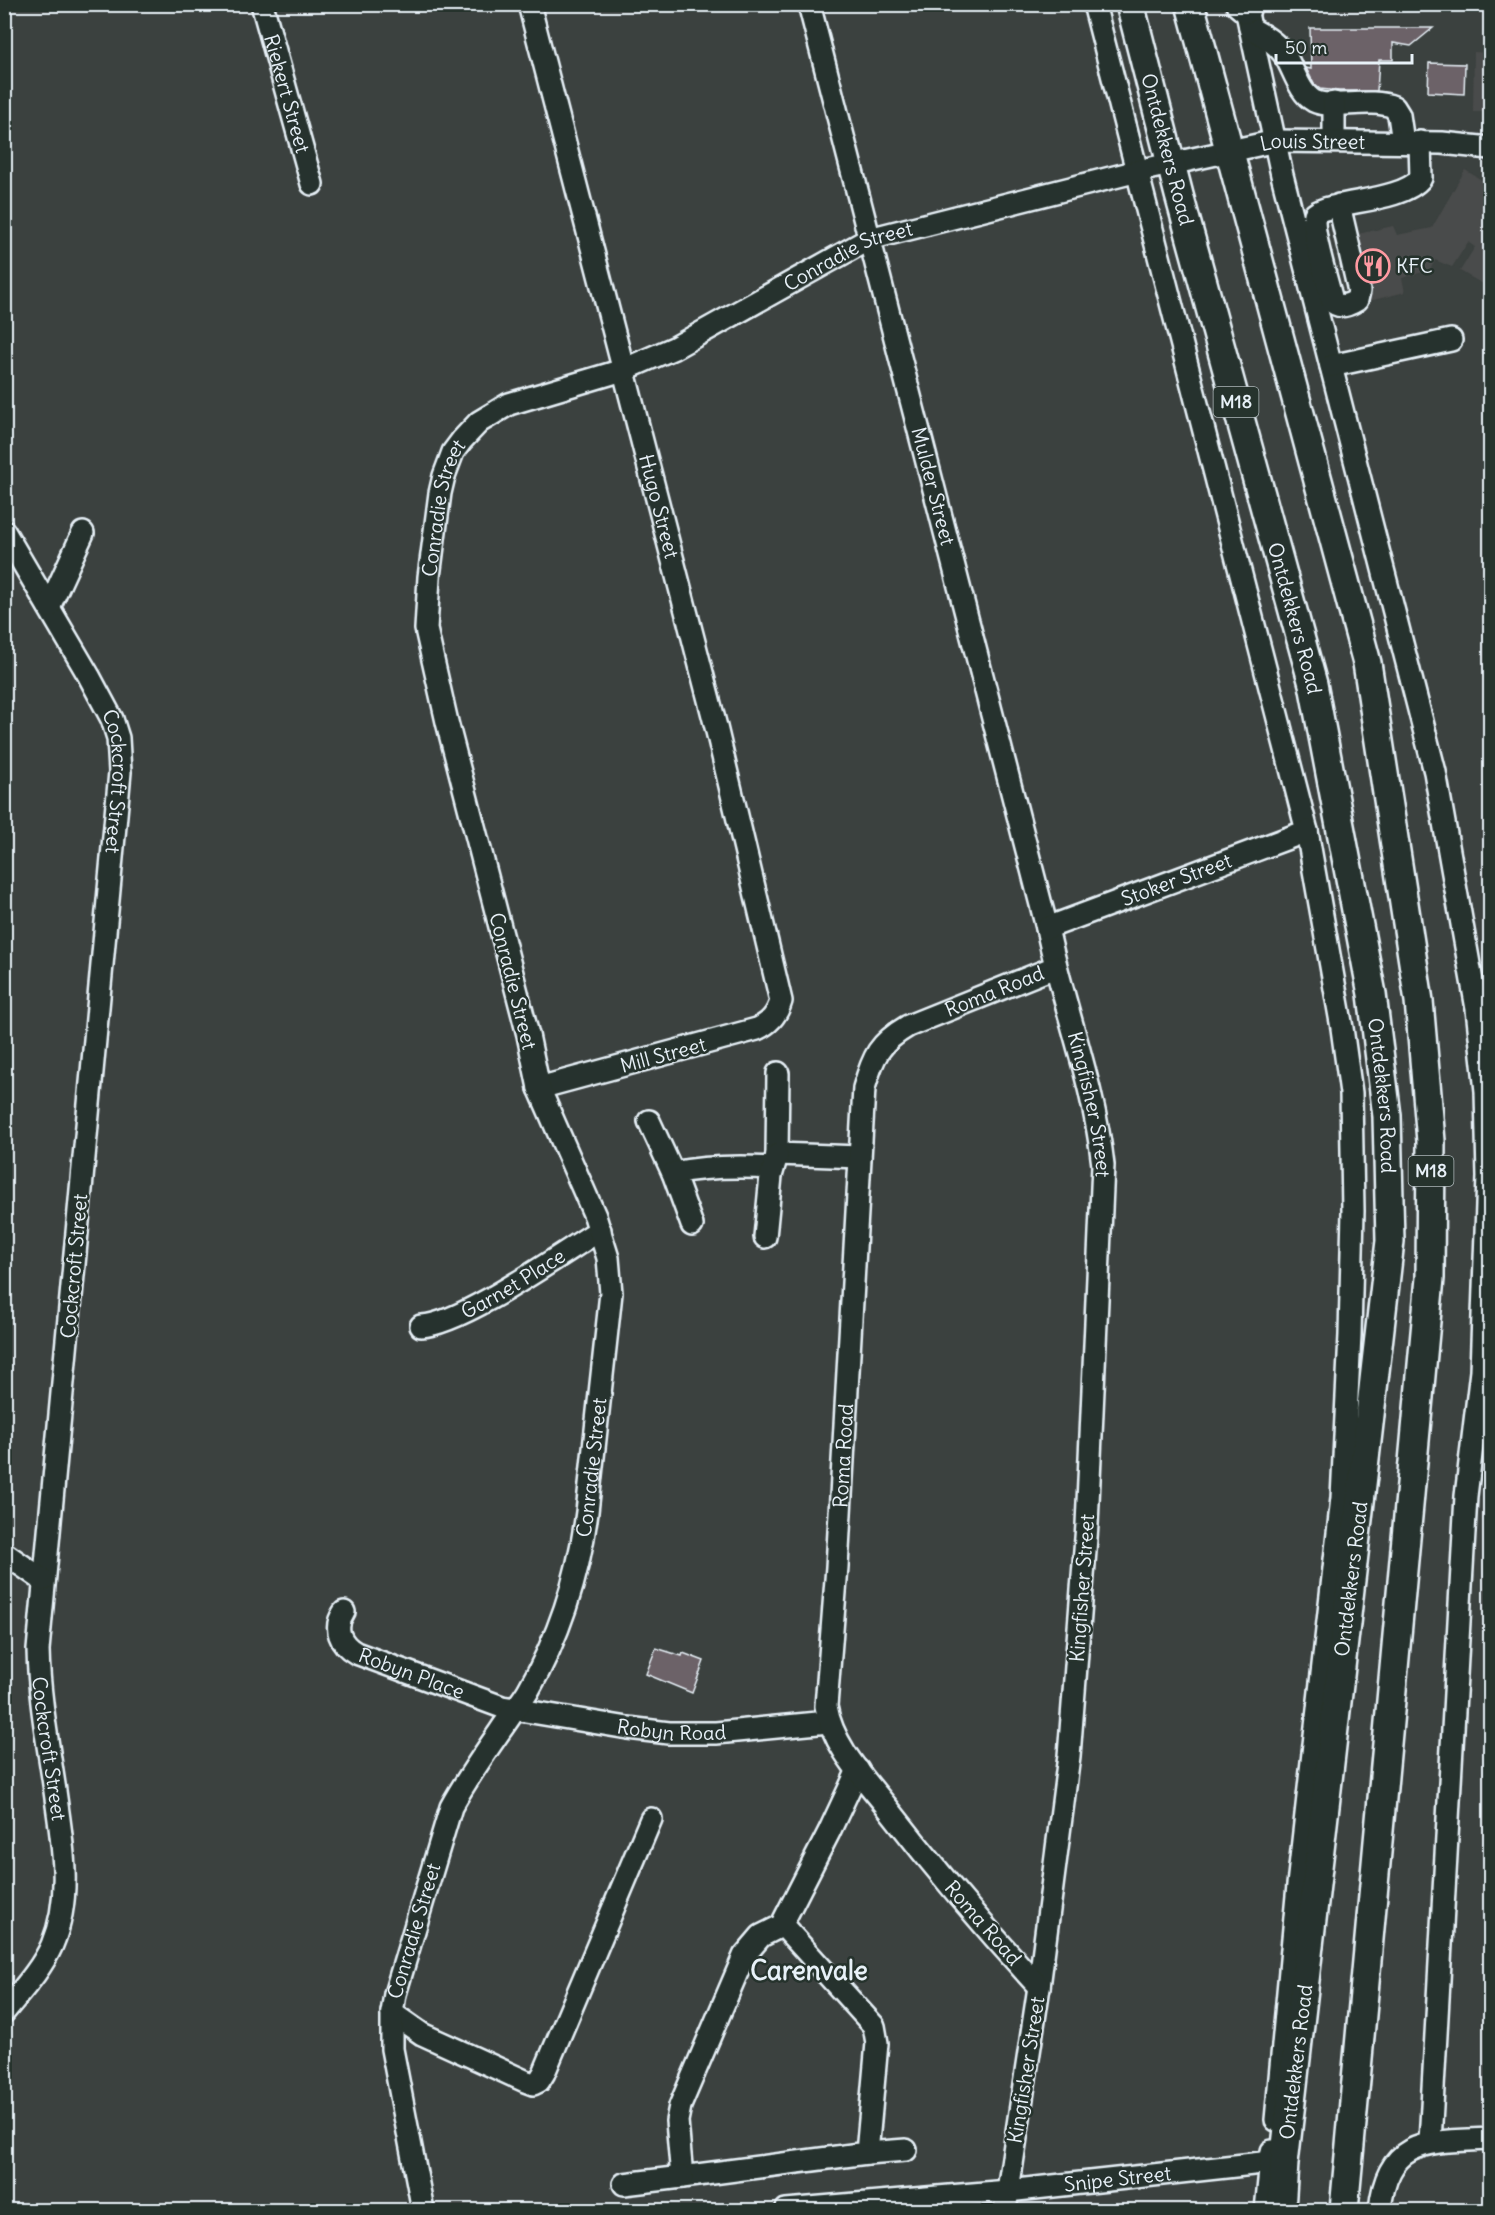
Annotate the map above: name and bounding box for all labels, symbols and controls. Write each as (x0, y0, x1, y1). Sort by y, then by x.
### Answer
scale bar (1276, 27, 1412, 65)
street label: Riekert Street (259, 31, 316, 156)
text: 50 m (1285, 36, 1327, 59)
street label: Ontdekkers Road (1136, 70, 1200, 228)
street label: Louis Street (1257, 128, 1366, 156)
street label: Conradie Street (779, 215, 915, 296)
restaurant icon: KFC (1355, 248, 1391, 284)
place label: KFC (1396, 253, 1433, 278)
road number: M18 (1214, 387, 1258, 417)
street label: Mulder Street (906, 424, 961, 548)
street label: Conradie Street (416, 434, 471, 578)
street label: Hugo Street (634, 452, 685, 561)
street label: Ontdekkers Road (1263, 540, 1328, 696)
street label: Cockcroft Street (97, 705, 133, 855)
street label: Stoker Street (1117, 847, 1235, 911)
street label: Conradie Street (484, 910, 543, 1052)
street label: Roma Road (941, 960, 1047, 1022)
street label: Ontdekkers Road (1363, 1016, 1401, 1174)
street label: Kingfisher Street (1063, 1029, 1116, 1178)
street label: Mill Street (617, 1031, 709, 1078)
road number: M18 (1408, 1156, 1454, 1186)
street label: Cockcroft Street (55, 1192, 92, 1339)
street label: Garnet Place (457, 1243, 569, 1324)
street label: Conradie Street (570, 1396, 611, 1539)
street label: Roma Road (827, 1403, 858, 1508)
street label: Ontdekkers Road (1329, 1500, 1372, 1658)
street label: Kingfisher Street (1064, 1513, 1099, 1663)
street label: Robyn Place (355, 1642, 468, 1704)
street label: Cockcroft Street (27, 1676, 72, 1822)
street label: Robyn Road (615, 1713, 727, 1746)
street label: Conradie Street (381, 1860, 446, 2002)
street label: Roma Road (940, 1875, 1027, 1970)
district label: Carenvale (750, 1954, 868, 1987)
street label: Ontdekkers Road (1274, 1983, 1317, 2141)
street label: Kingfisher Street (1002, 1994, 1049, 2145)
street label: Snipe Street (1063, 2160, 1173, 2197)

